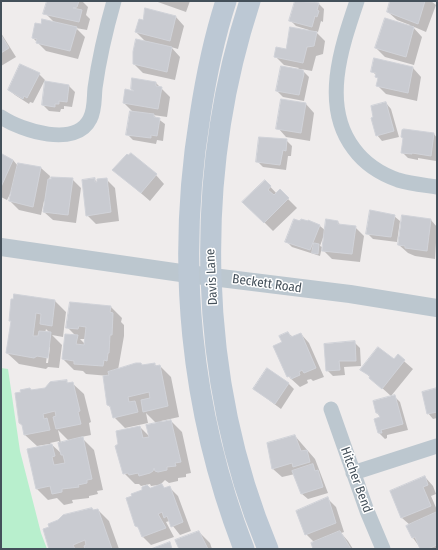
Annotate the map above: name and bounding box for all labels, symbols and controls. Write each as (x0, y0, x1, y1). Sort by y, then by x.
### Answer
street label: Davis Lane (203, 248, 221, 306)
street label: Beckett Road (231, 271, 303, 297)
street label: Hitcher Bend (337, 445, 375, 515)

